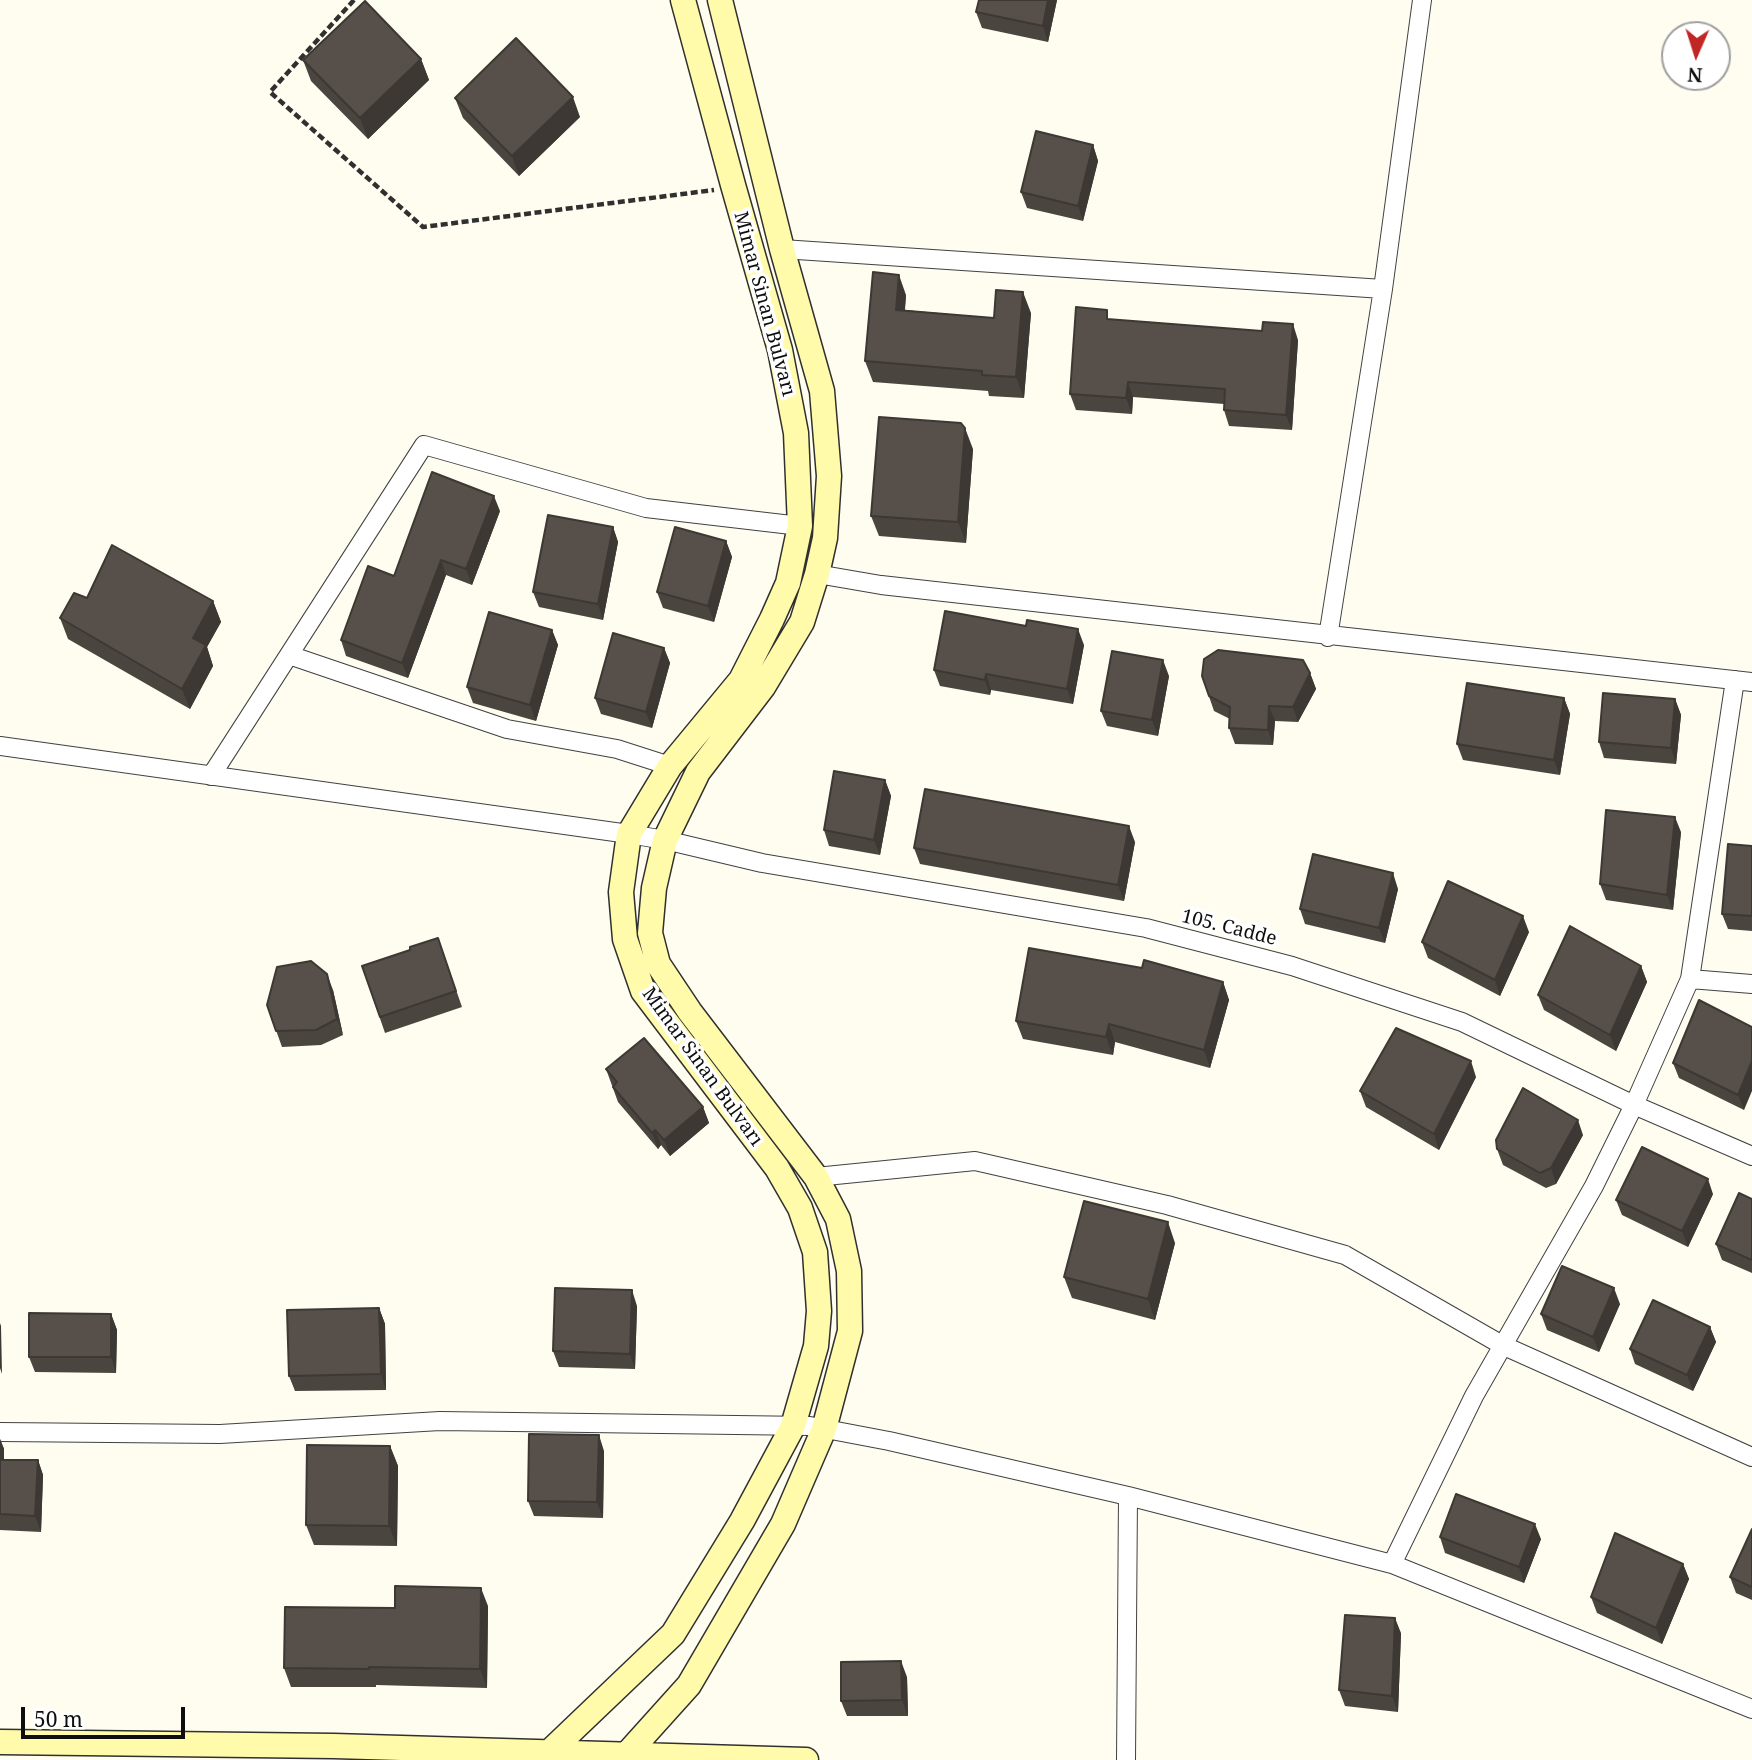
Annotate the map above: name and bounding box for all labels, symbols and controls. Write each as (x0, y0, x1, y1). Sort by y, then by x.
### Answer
north arrow (1661, 21, 1731, 91)
text: N (1687, 62, 1703, 88)
street label: Mimar Sinan Bulvarı (728, 209, 800, 399)
street label: 105. Cadde (1179, 905, 1279, 951)
street label: Mimar Sinan Bulvarı (637, 983, 767, 1151)
scale bar (24, 1694, 189, 1738)
text: 50 m (34, 1705, 83, 1733)

